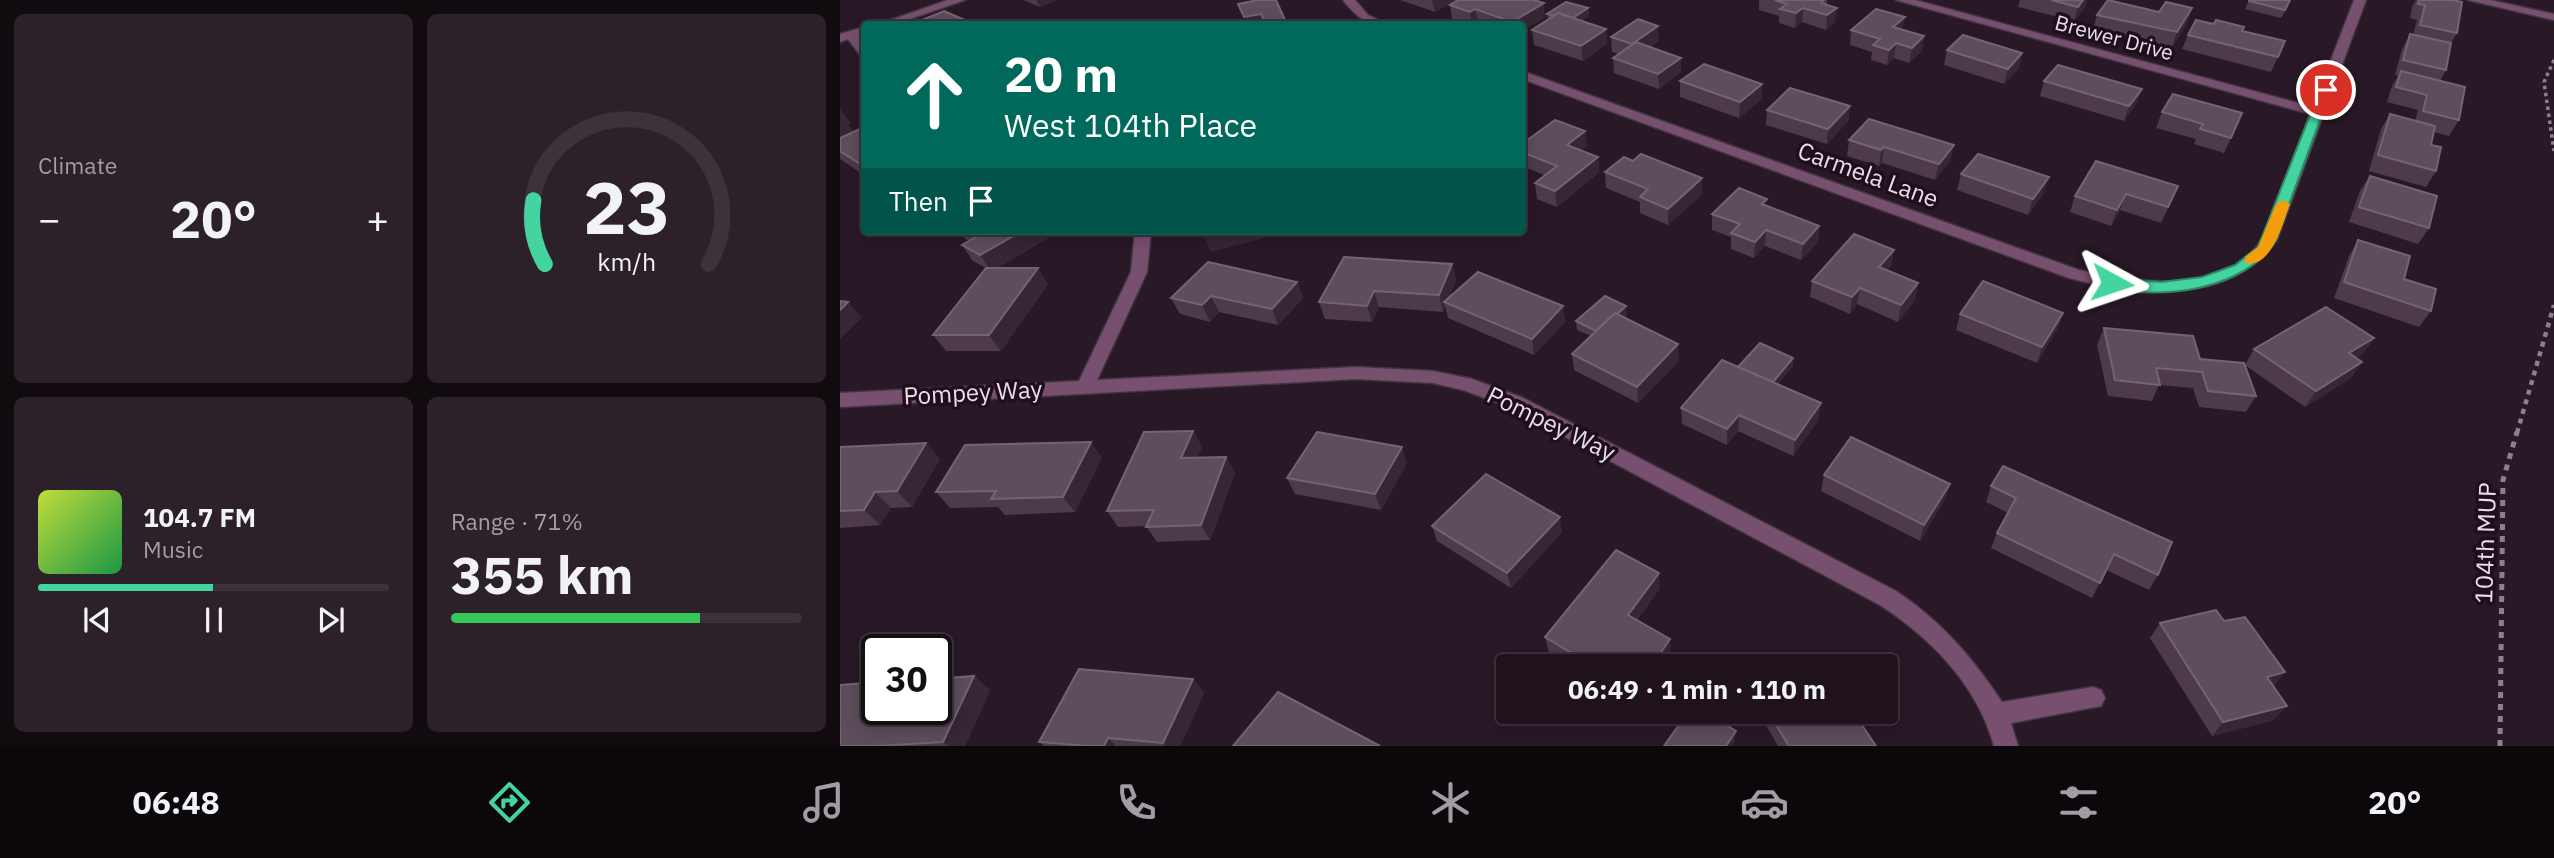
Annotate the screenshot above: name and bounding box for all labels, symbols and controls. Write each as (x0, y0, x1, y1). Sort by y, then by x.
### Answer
street label: Brewer Drive (2052, 8, 2177, 66)
text: 20 m (1004, 42, 1118, 105)
icon: ahead (889, 49, 980, 140)
pin (2296, 60, 2356, 120)
icon: arrive (2307, 71, 2345, 109)
text: West 104th Place (1004, 104, 1257, 146)
street label: Carmela Lane (1794, 134, 1943, 214)
text: Climate (38, 150, 117, 180)
text: 23 (583, 160, 670, 255)
icon: arrive (962, 182, 1000, 220)
text: Then (889, 184, 948, 218)
text: 20° (170, 185, 257, 252)
text: − (38, 194, 61, 243)
text: + (366, 194, 389, 243)
text: km/h (597, 245, 656, 278)
position arrow (2075, 246, 2149, 320)
street label: Pompey Way (903, 372, 1043, 412)
street label: Pompey Way (1482, 378, 1621, 468)
street label: 104th MUP (2467, 482, 2503, 604)
text: 104.7 FM (143, 500, 256, 534)
text: Range · 71% (451, 506, 583, 536)
text: Music (143, 534, 203, 564)
text: 355 km (451, 541, 633, 608)
icon: previous (78, 601, 116, 639)
icon: pause (195, 601, 233, 639)
icon: next (312, 601, 350, 639)
speed limit sign: 30 (861, 634, 952, 725)
text: 06:49 · 1 min · 110 m (1568, 672, 1826, 706)
icon: directions (485, 778, 534, 827)
icon: music (799, 778, 848, 827)
icon: phone (1112, 778, 1161, 827)
icon: climate (1426, 778, 1475, 827)
icon: car (1740, 778, 1789, 827)
icon: filters (2054, 778, 2103, 827)
text: 06:48 (132, 781, 220, 823)
text: 20° (2368, 781, 2422, 823)

